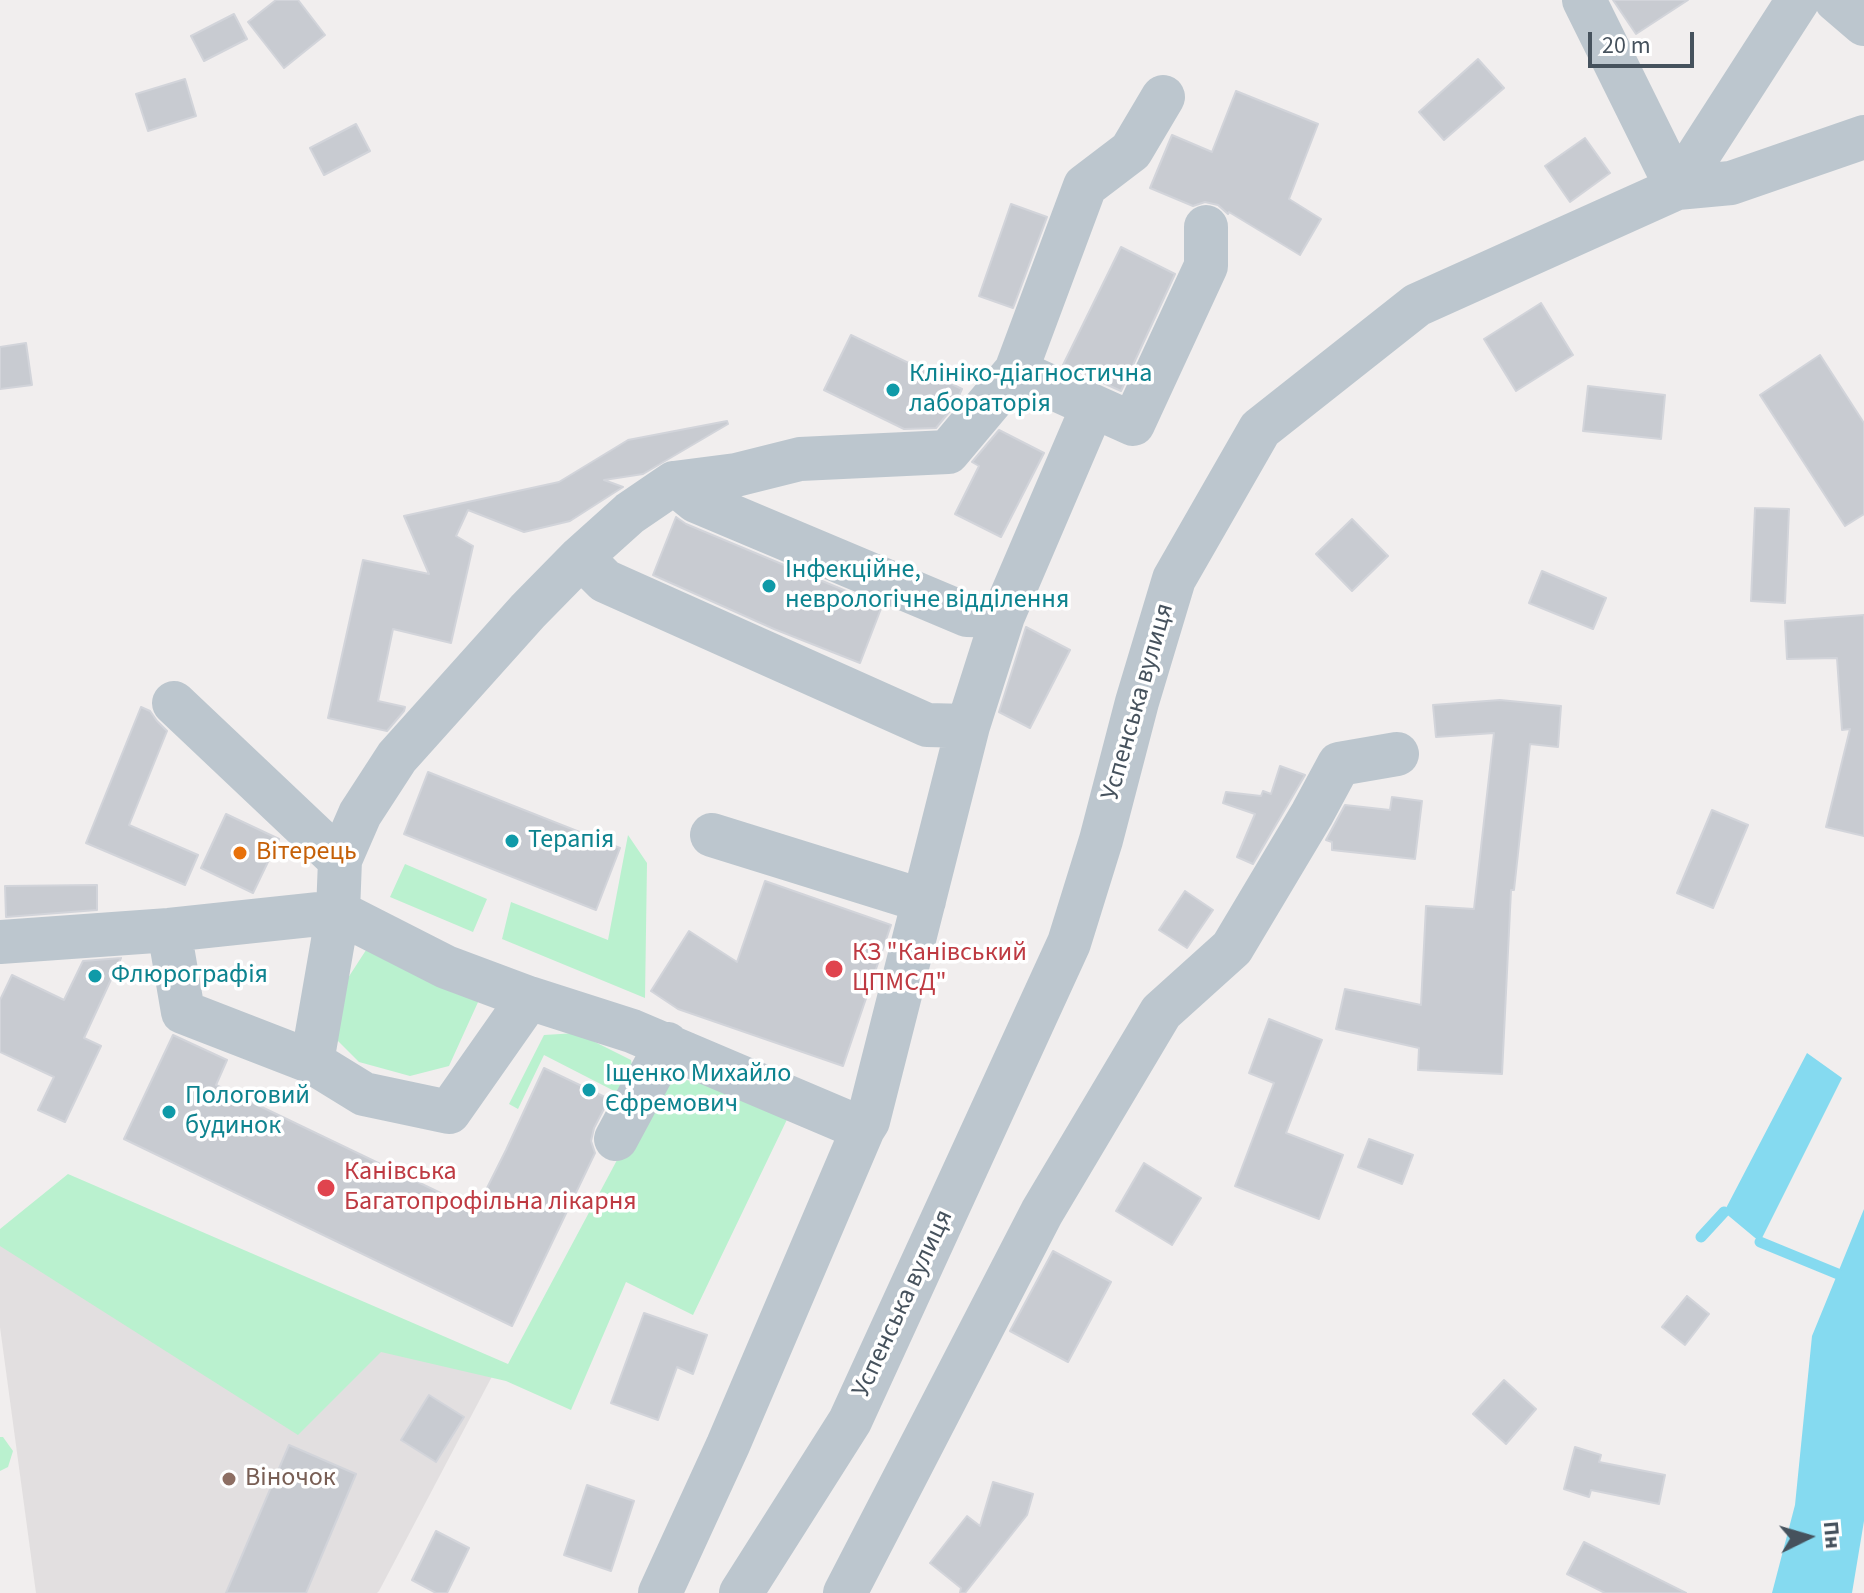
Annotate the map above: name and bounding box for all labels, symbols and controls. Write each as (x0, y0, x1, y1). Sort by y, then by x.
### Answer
scale bar (1592, 16, 1698, 66)
text: 20 m (1602, 28, 1651, 63)
place label: Клініко-діагностична лабораторія (909, 359, 1152, 420)
marker: Клініко-діагностична лабораторія (884, 381, 902, 399)
place label: Інфекційне, неврологічне відділення (785, 555, 1069, 616)
marker: Інфекційне, неврологічне відділення (760, 577, 778, 595)
street label: Успенська вулиця (1096, 600, 1182, 804)
place label: Терапія (528, 825, 614, 857)
marker: Терапія (503, 832, 521, 850)
place label: Вітерець (256, 837, 357, 869)
marker: Вітерець (231, 844, 249, 862)
place label: КЗ "Канівський ЦПМСД" (852, 938, 1027, 1000)
marker: КЗ "Канівський ЦПМСД" (823, 958, 845, 980)
place label: Флюрографія (111, 960, 268, 992)
marker: Флюрографія (86, 967, 104, 985)
place label: Іщенко Михайло Єфремович (605, 1059, 791, 1120)
place label: Пологовий будинок (185, 1081, 310, 1142)
marker: Іщенко Михайло Єфремович (580, 1081, 598, 1099)
marker: Пологовий будинок (160, 1103, 178, 1121)
place label: Канівська Багатопрофільна лікарня (344, 1157, 637, 1218)
marker: Канівська Багатопрофільна лікарня (315, 1177, 337, 1199)
street label: Успенська вулиця (847, 1205, 961, 1403)
place label: Віночок (245, 1463, 336, 1495)
marker: Віночок (220, 1470, 238, 1488)
north arrow (1768, 1497, 1848, 1577)
text: Пн (1815, 1520, 1849, 1550)

